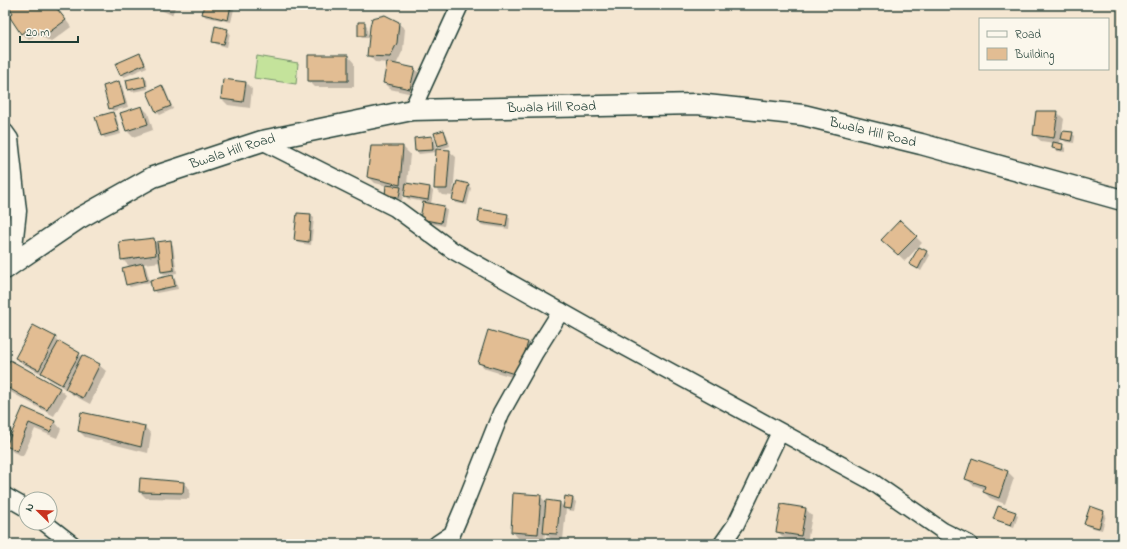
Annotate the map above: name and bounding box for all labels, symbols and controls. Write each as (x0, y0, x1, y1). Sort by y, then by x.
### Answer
scale bar (20, 18, 78, 44)
legend (979, 18, 1109, 70)
text: 20 m (26, 24, 49, 42)
text: Road (1015, 26, 1041, 44)
text: Building (1014, 46, 1054, 65)
street label: Bwala Hill Road (506, 96, 596, 119)
street label: Bwala Hill Road (826, 111, 919, 153)
street label: Bwala Hill Road (186, 128, 277, 175)
north arrow (18, 491, 58, 531)
text: N (21, 501, 39, 514)

